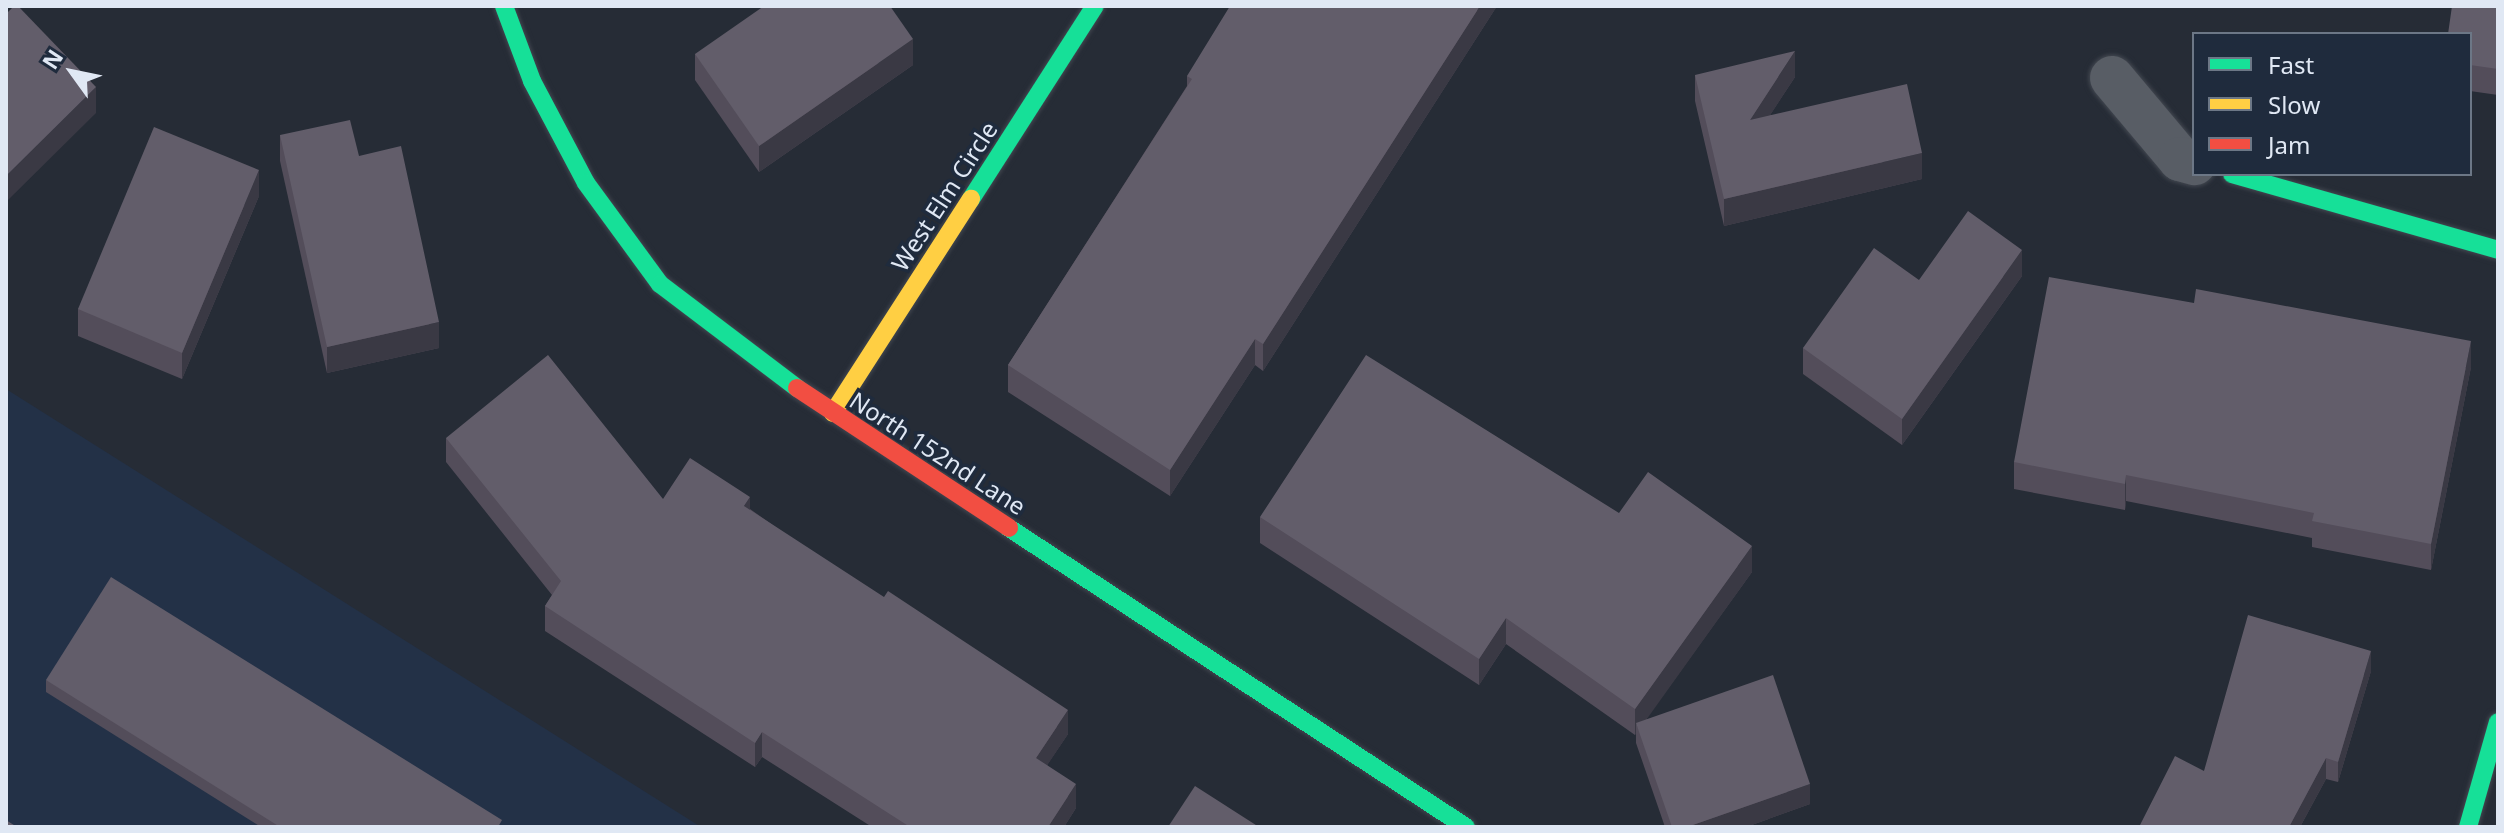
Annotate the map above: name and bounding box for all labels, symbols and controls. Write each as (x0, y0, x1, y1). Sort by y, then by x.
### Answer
north arrow (32, 32, 112, 112)
legend (2192, 32, 2472, 176)
text: N (34, 43, 69, 75)
text: Fast (2268, 48, 2314, 81)
text: Slow (2268, 88, 2320, 121)
street label: West Elm Circle (885, 116, 1003, 276)
text: Jam (2268, 128, 2310, 161)
street label: North 152nd Lane (845, 385, 1031, 521)

